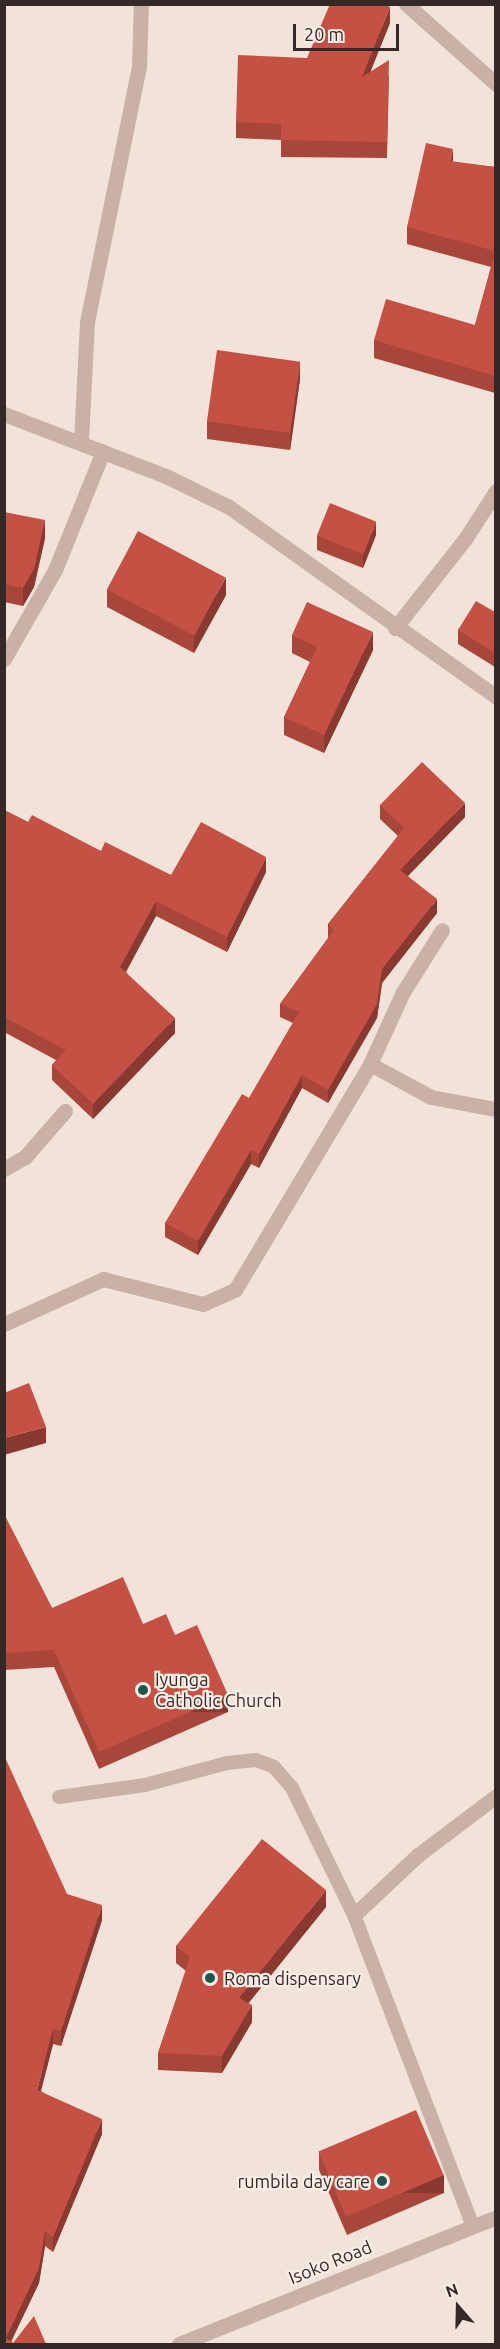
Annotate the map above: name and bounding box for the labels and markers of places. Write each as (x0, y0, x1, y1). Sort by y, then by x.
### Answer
place label: Iyunga Catholic Church (155, 1669, 282, 1712)
marker: Iyunga Catholic Church (136, 1683, 150, 1697)
place label: Roma dispensary (224, 1967, 361, 1989)
marker: Roma dispensary (201, 1969, 219, 1987)
place label: rumbila day care (237, 2170, 370, 2192)
marker: rumbila day care (375, 2174, 389, 2188)

